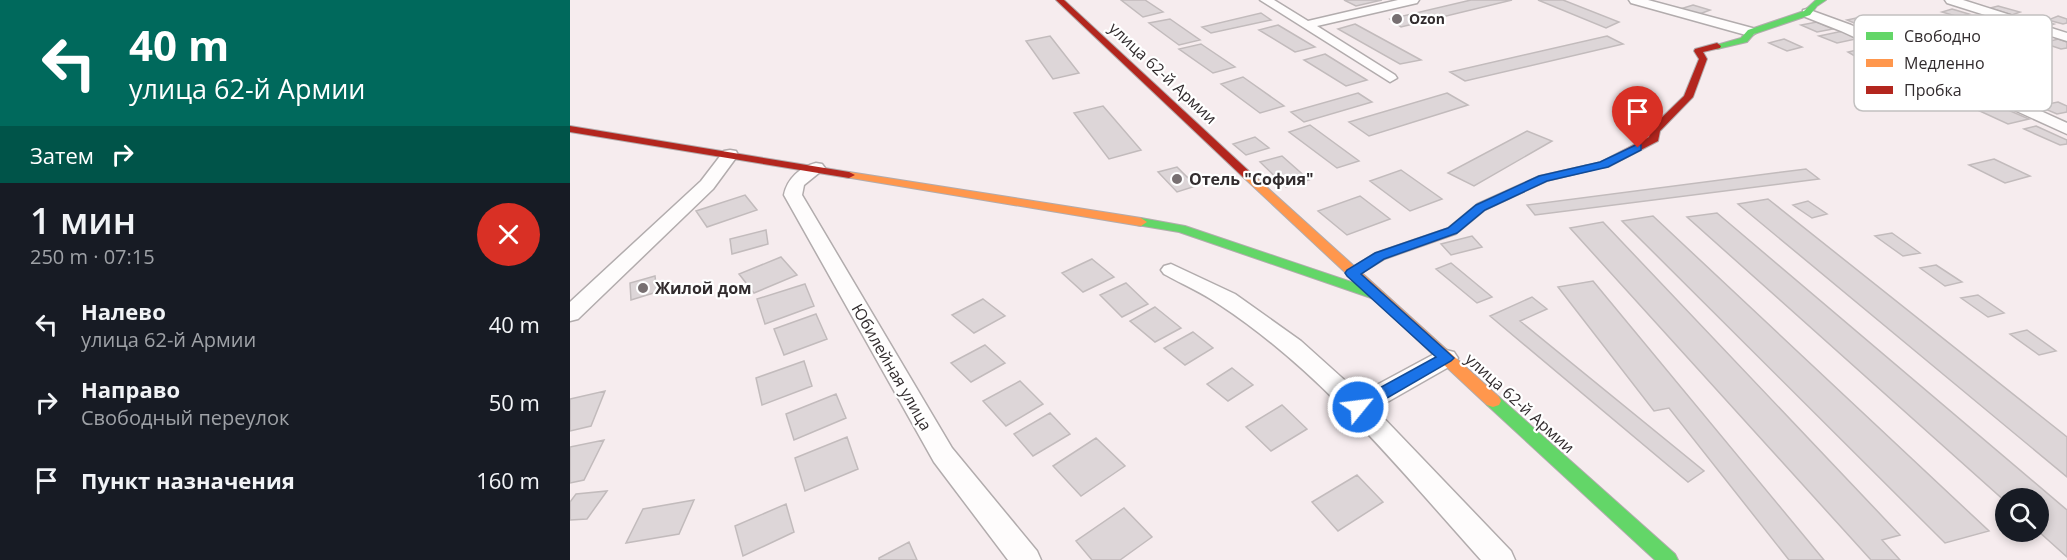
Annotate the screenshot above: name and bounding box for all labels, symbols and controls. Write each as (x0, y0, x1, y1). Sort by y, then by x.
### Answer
place label: Ozon (1409, 9, 1445, 28)
marker: Ozon (1390, 12, 1404, 26)
legend (1854, 15, 2052, 111)
text: 40 m (129, 16, 229, 73)
street label: улица 62-й Армии (1104, 17, 1222, 129)
icon: left (30, 24, 108, 102)
text: Свободно (1904, 25, 1981, 47)
text: Медленно (1904, 52, 1985, 74)
text: улица 62-й Армии (129, 70, 366, 107)
text: Пробка (1904, 79, 1962, 101)
pin (1612, 86, 1663, 148)
icon: arrive (1621, 95, 1654, 128)
icon: right (106, 138, 139, 171)
text: Затем (30, 140, 94, 170)
place label: Отель "София" (1189, 168, 1314, 190)
marker: Отель "София" (1170, 172, 1184, 186)
text: 1 мин (30, 196, 136, 245)
button: close (477, 203, 540, 266)
text: 250 m · 07:15 (30, 243, 155, 270)
place label: Жилой дом (655, 277, 752, 299)
marker: Жилой дом (636, 281, 650, 295)
text: Налево (81, 296, 166, 326)
street label: Юбилейная улица (847, 300, 937, 434)
icon: left (30, 308, 63, 341)
text: 40 m (489, 309, 540, 339)
text: улица 62-й Армии (81, 326, 256, 353)
street label: улица 62-й Армии (1461, 348, 1579, 458)
text: Направо (81, 374, 180, 404)
position arrow (1326, 375, 1390, 439)
icon: right (30, 386, 63, 419)
text: 50 m (489, 387, 540, 417)
text: Свободный переулок (81, 404, 289, 431)
icon: arrive (30, 464, 63, 497)
text: Пункт назначения (81, 465, 295, 495)
text: 160 m (476, 465, 540, 495)
map controls (1995, 488, 2049, 542)
button: search (1995, 488, 2049, 542)

